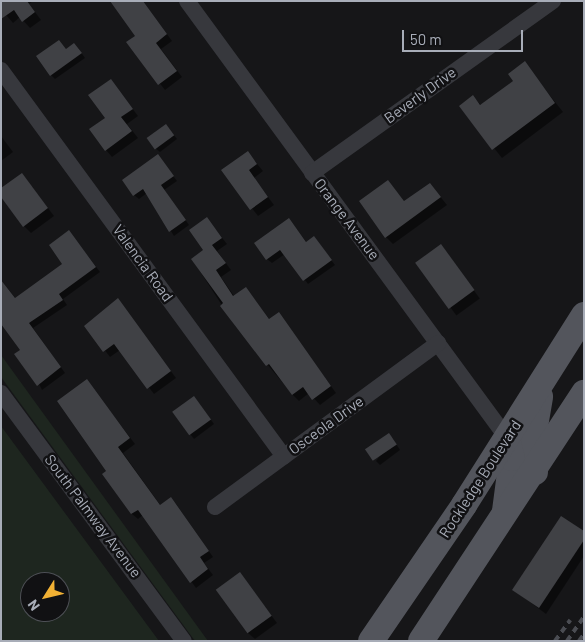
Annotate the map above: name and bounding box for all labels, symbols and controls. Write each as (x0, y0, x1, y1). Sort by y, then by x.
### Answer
scale bar (405, 20, 526, 52)
text: 50 m (410, 30, 442, 48)
street label: Beverly Drive (381, 63, 459, 127)
street label: Orange Avenue (311, 175, 383, 263)
street label: Valencia Road (109, 221, 177, 305)
street label: Osceola Drive (285, 392, 367, 458)
street label: Rockledge Boulevard (435, 417, 525, 541)
street label: South Palmway Avenue (41, 451, 145, 581)
north arrow (20, 572, 70, 622)
text: N (24, 597, 43, 614)

